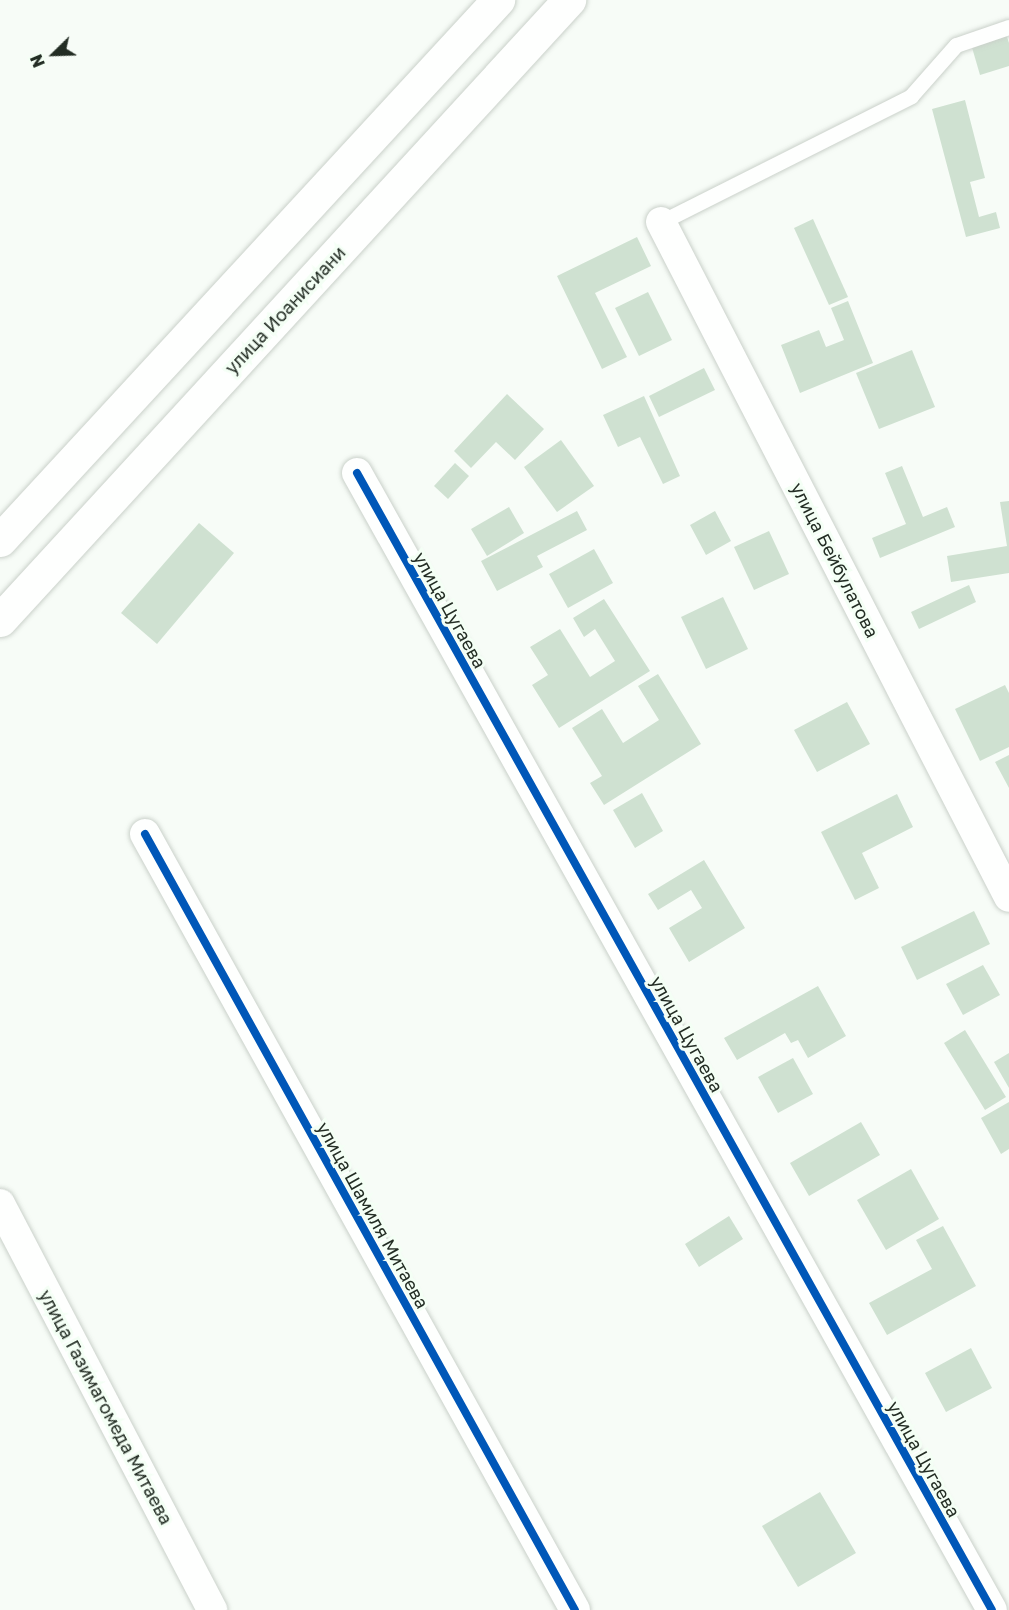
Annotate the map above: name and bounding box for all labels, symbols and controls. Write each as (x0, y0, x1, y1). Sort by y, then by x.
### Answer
north arrow (24, 24, 84, 84)
text: N (26, 52, 49, 71)
street label: улица Иоанисиани (220, 242, 350, 378)
street label: улица Бейбулатова (787, 479, 883, 641)
street label: улица Цугаева (409, 548, 491, 672)
street label: улица Цугаева (646, 972, 728, 1096)
street label: улица Шамиля Митаева (313, 1118, 433, 1312)
street label: улица Газимагомеда Митаева (35, 1286, 177, 1528)
street label: улица Цугаева (883, 1397, 965, 1521)

